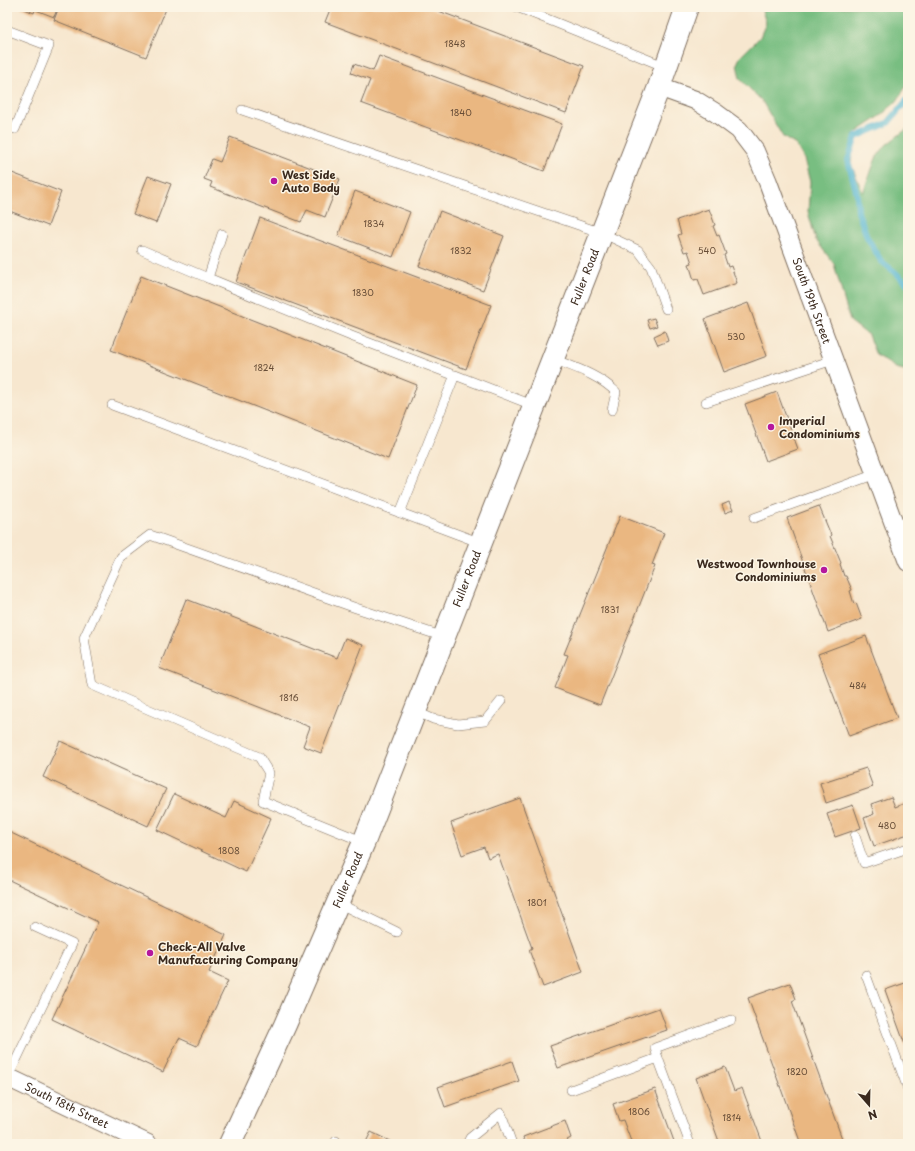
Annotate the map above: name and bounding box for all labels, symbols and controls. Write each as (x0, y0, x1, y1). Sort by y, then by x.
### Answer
house number: 1848 (444, 36, 466, 50)
house number: 1840 (450, 105, 472, 119)
place label: West Side Auto Body (282, 166, 340, 196)
marker: West Side Auto Body (269, 176, 279, 186)
house number: 1834 (364, 216, 384, 230)
house number: 1832 (450, 243, 472, 257)
house number: 540 (698, 243, 717, 257)
street label: Fuller Road (565, 245, 603, 308)
street label: South 19th Street (789, 255, 836, 346)
house number: 1830 (352, 285, 374, 299)
house number: 530 (727, 329, 745, 343)
house number: 1824 (254, 360, 274, 374)
place label: Imperial Condominiums (779, 412, 860, 442)
marker: Imperial Condominiums (766, 422, 776, 432)
street label: Fuller Road (448, 547, 485, 610)
place label: Westwood Townhouse Condominiums (697, 555, 817, 585)
marker: Westwood Townhouse Condominiums (819, 565, 829, 575)
house number: 1831 (601, 602, 619, 616)
house number: 484 (849, 678, 867, 692)
house number: 1816 (279, 690, 299, 704)
house number: 480 (878, 818, 896, 832)
house number: 1808 (218, 843, 240, 857)
street label: Fuller Road (327, 849, 367, 911)
house number: 1801 (527, 895, 547, 909)
place label: Check-All Valve Manufacturing Company (158, 938, 298, 968)
marker: Check-All Valve Manufacturing Company (145, 948, 155, 958)
house number: 1820 (786, 1064, 808, 1078)
street label: South 18th Street (22, 1078, 112, 1132)
north arrow (849, 1085, 889, 1125)
house number: 1806 (628, 1104, 650, 1118)
text: N (865, 1105, 880, 1124)
house number: 1814 (722, 1110, 742, 1124)

